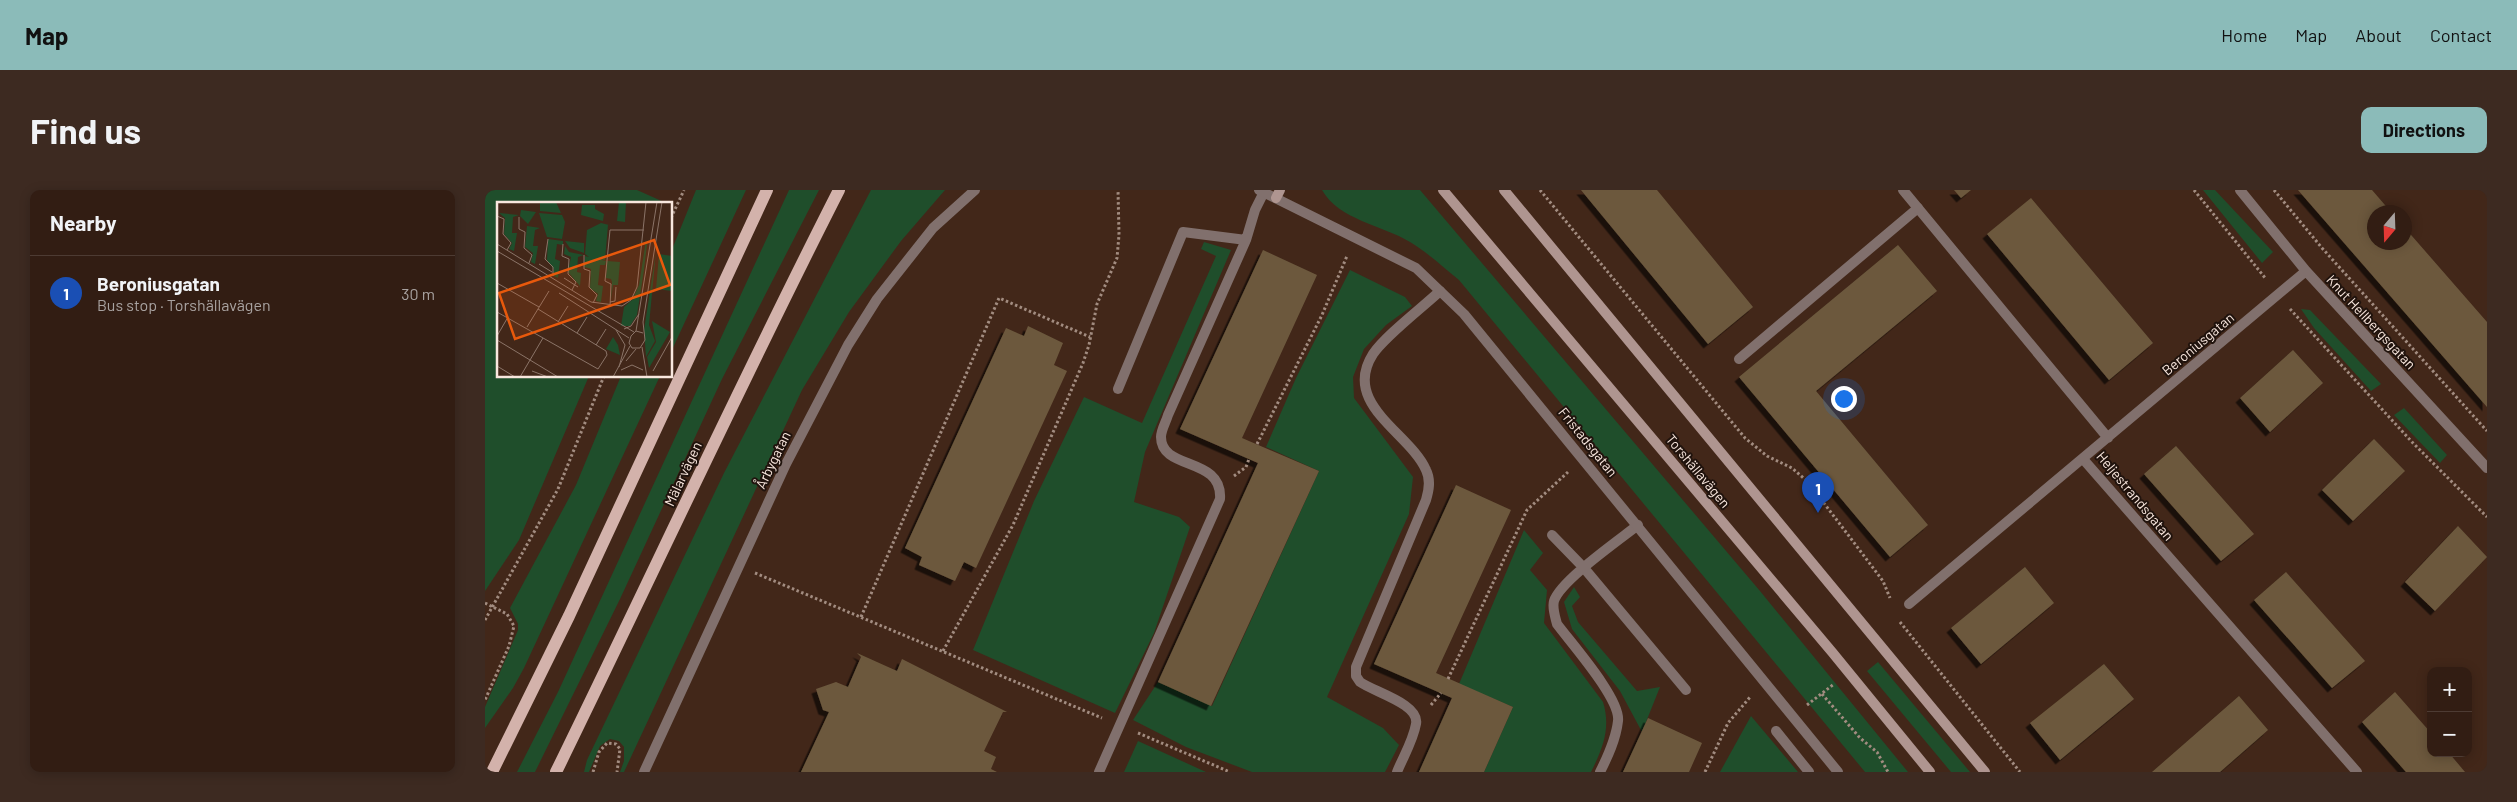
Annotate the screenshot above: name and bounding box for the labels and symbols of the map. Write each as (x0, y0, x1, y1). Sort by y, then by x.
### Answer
inset map (497, 202, 673, 378)
north arrow (2367, 205, 2412, 250)
street label: Knut Hellbergsgatan (2323, 271, 2420, 372)
street label: Beroniusgatan (2158, 309, 2237, 379)
your location (1831, 386, 1857, 412)
street label: Fristadsgatan (1555, 404, 1621, 480)
street label: Årbygatan (751, 428, 794, 491)
street label: Torshällavägen (1663, 430, 1734, 511)
street label: Mälarvägen (660, 439, 705, 509)
street label: Heljestrandsgatan (2093, 448, 2178, 544)
pin: 1 (1802, 472, 1834, 513)

